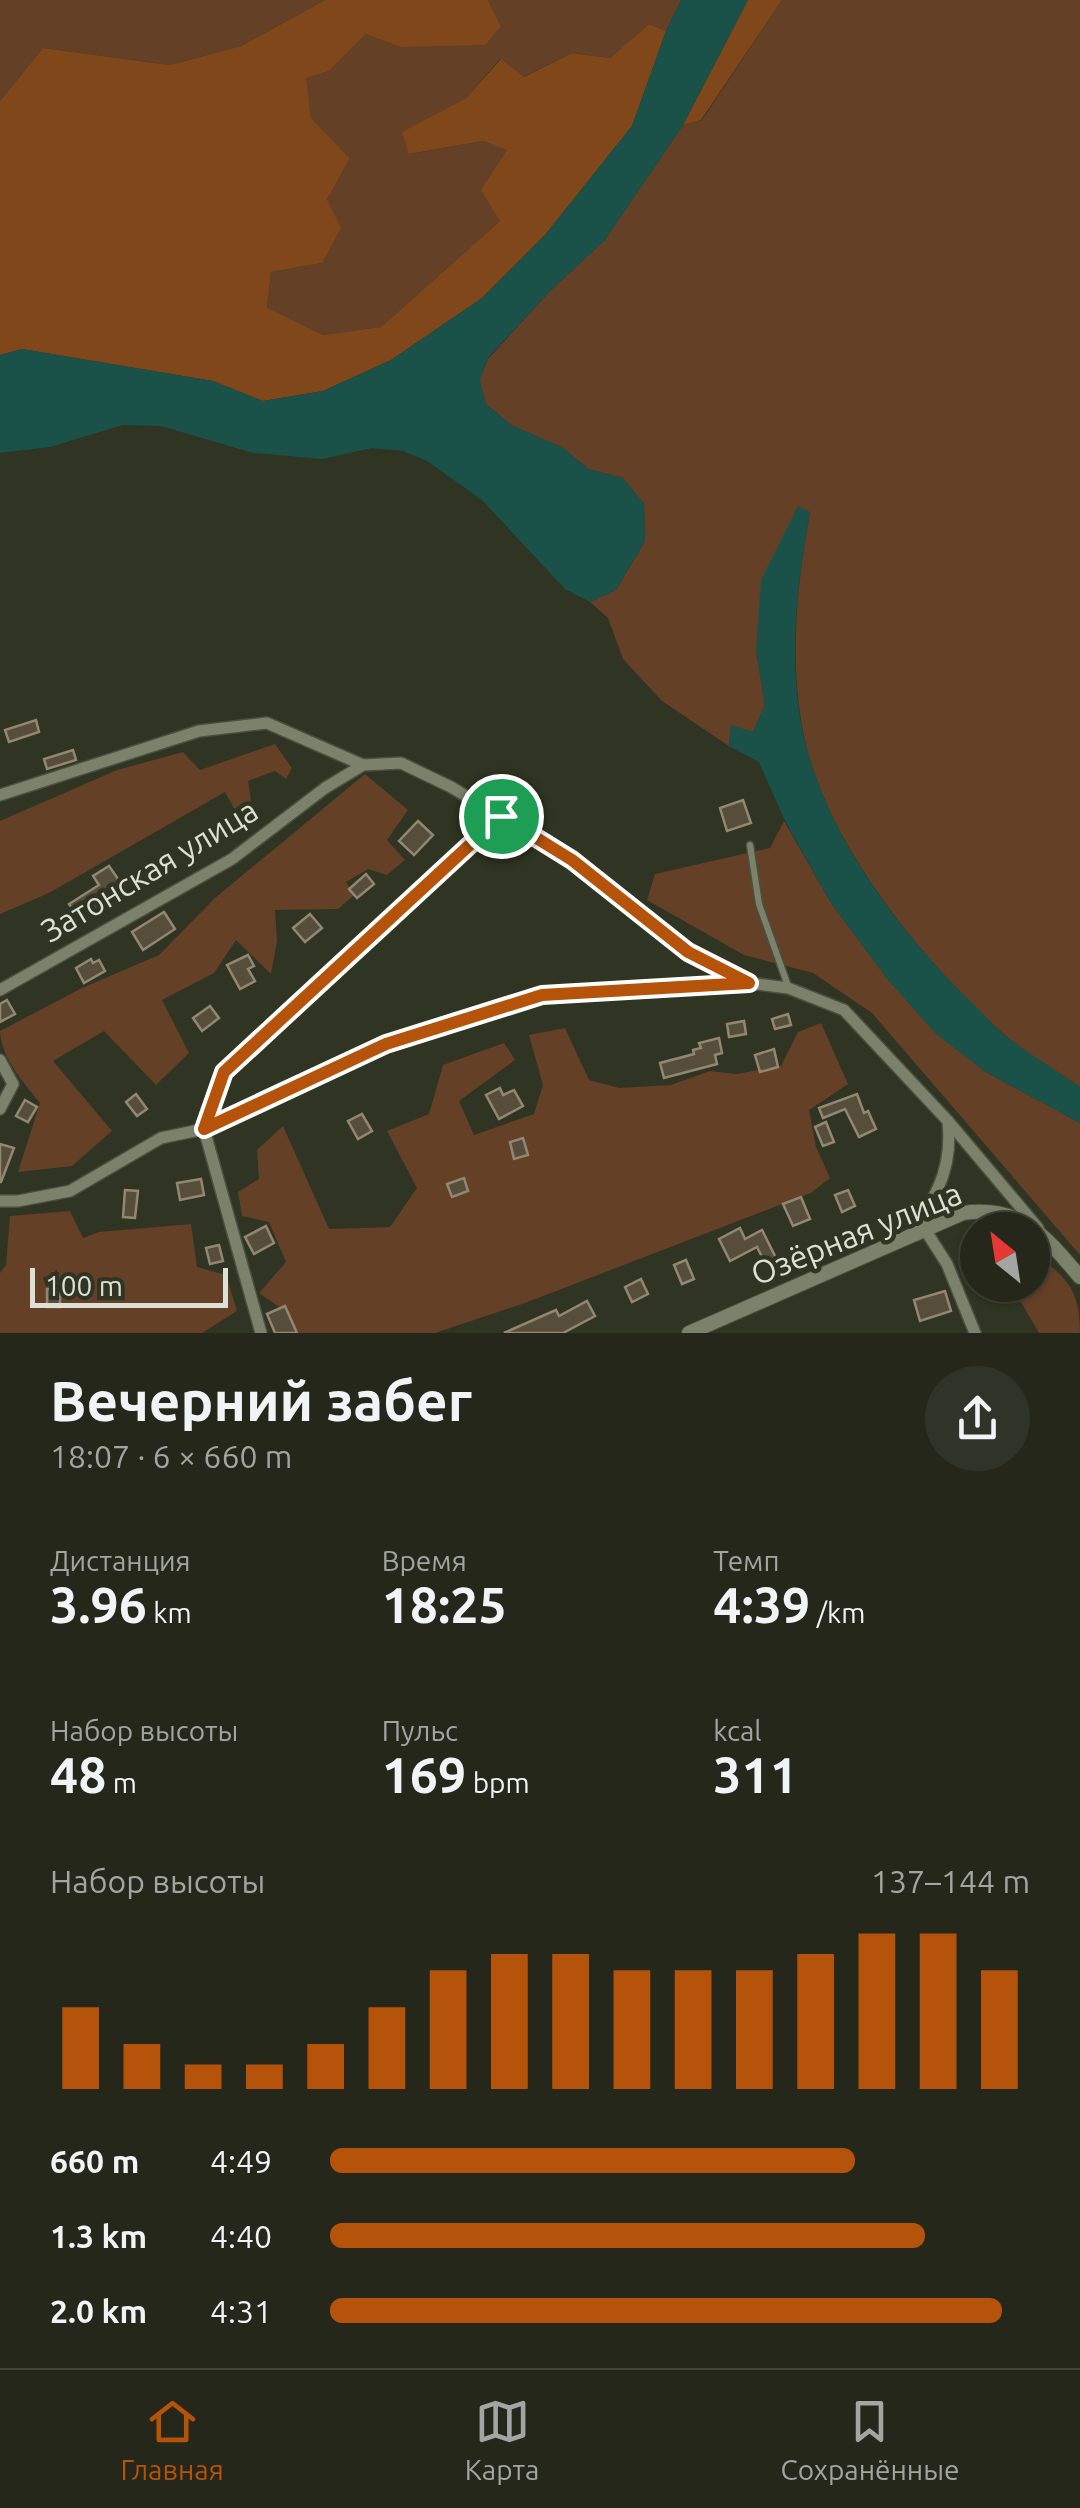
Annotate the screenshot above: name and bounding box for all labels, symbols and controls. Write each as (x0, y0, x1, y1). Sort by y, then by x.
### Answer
pin (459, 774, 544, 859)
icon: arrive (474, 789, 529, 844)
street label: Затонская улица (34, 791, 264, 949)
street label: Озёрная улица (745, 1174, 967, 1292)
north arrow (960, 1212, 1050, 1302)
map controls (960, 1212, 1050, 1302)
scale bar (30, 1263, 228, 1308)
text: 100 m (45, 1270, 123, 1301)
button: share (925, 1366, 1030, 1471)
text: Вечерний забег (50, 1370, 472, 1431)
text: 18:07 · 6 × 660 m (50, 1438, 292, 1474)
text: Дистанция (50, 1545, 191, 1576)
text: Время (382, 1545, 467, 1576)
text: Темп (713, 1545, 780, 1576)
text: 3.96 (50, 1576, 147, 1632)
text: 18:25 (382, 1576, 507, 1632)
text: 4:39 (713, 1576, 810, 1632)
text: km (147, 1597, 192, 1628)
text: /km (810, 1597, 865, 1628)
text: Набор высоты (50, 1715, 238, 1746)
text: Пульс (382, 1715, 458, 1746)
text: kcal (713, 1715, 762, 1746)
text: 48 (50, 1746, 106, 1802)
text: 169 (382, 1746, 466, 1802)
text: 311 (713, 1746, 798, 1802)
text: m (106, 1767, 137, 1798)
text: bpm (466, 1767, 530, 1798)
text: Набор высоты (50, 1863, 265, 1899)
text: 137–144 m (871, 1863, 1030, 1899)
text: 660 m (50, 2143, 139, 2179)
text: 4:49 (210, 2143, 272, 2179)
text: 1.3 km (50, 2218, 147, 2254)
text: 4:40 (210, 2218, 272, 2254)
text: 2.0 km (50, 2293, 147, 2329)
text: 4:31 (210, 2293, 272, 2329)
tab: Главная (121, 2394, 224, 2485)
tab: Карта (465, 2394, 539, 2485)
tab: Сохранённые (781, 2394, 959, 2485)

